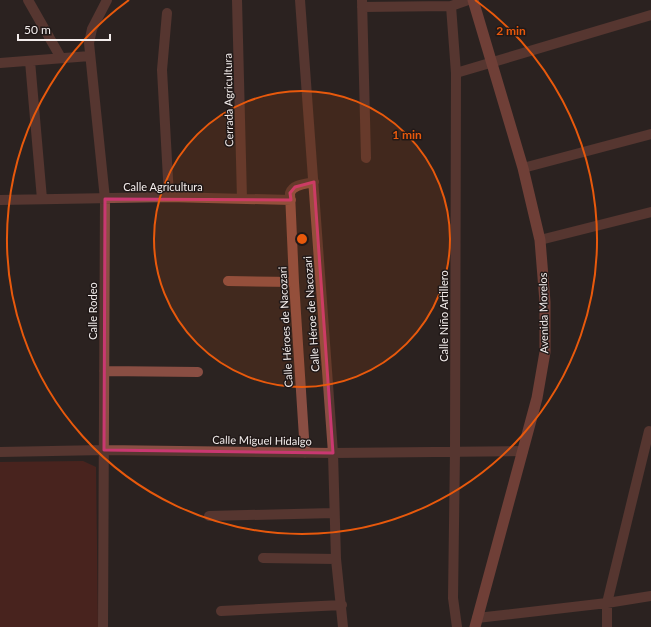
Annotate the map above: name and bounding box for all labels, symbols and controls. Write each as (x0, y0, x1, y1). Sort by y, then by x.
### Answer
scale bar (18, 16, 110, 42)
text: 50 m (24, 22, 51, 37)
text: 2 min (496, 23, 526, 38)
street label: Cerrada Agricultura (221, 53, 235, 147)
text: 1 min (392, 127, 422, 142)
street label: Calle Agricultura (123, 180, 203, 193)
centre of rings (295, 232, 309, 246)
street label: Calle Héroe de Nacozari (300, 255, 322, 372)
street label: Calle Héroes de Nacozari (275, 266, 295, 388)
street label: Calle Niño Artillero (437, 270, 450, 362)
street label: Avenida Morelos (536, 272, 550, 354)
street label: Calle Rodeo (86, 282, 99, 340)
street label: Calle Miguel Hidalgo (212, 433, 312, 447)

